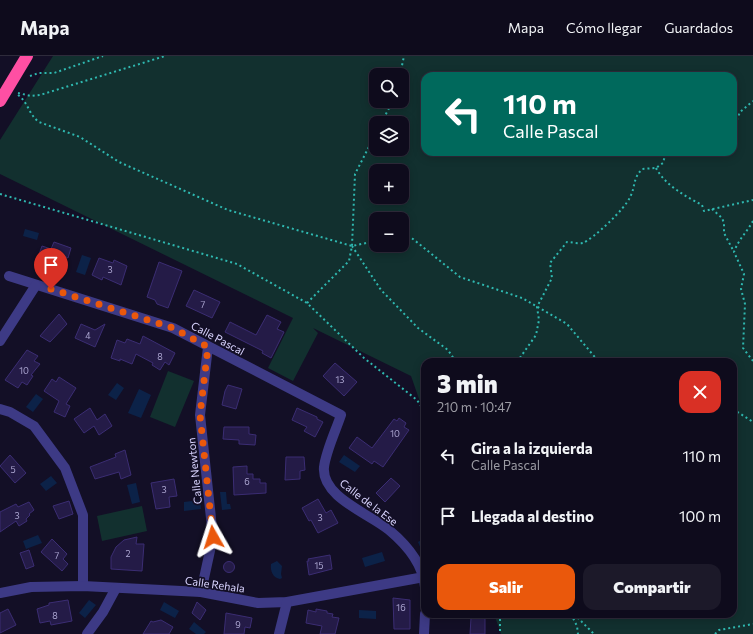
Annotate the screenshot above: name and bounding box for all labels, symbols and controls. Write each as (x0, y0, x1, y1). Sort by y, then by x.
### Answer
text: Mapa (20, 16, 69, 39)
text: Mapa (508, 19, 544, 36)
text: Cómo llegar (566, 19, 642, 36)
text: Guardados (664, 19, 733, 36)
map controls (369, 68, 409, 252)
button: search (369, 68, 409, 108)
text: 110 m (503, 86, 577, 120)
icon: left (437, 88, 489, 140)
button: layers (369, 116, 409, 156)
text: Calle Pascal (503, 120, 599, 142)
button: + (369, 164, 409, 204)
button: − (369, 212, 409, 252)
pin (34, 248, 68, 289)
icon: arrive (40, 254, 62, 276)
house number: 3 (107, 264, 113, 275)
house number: 7 (201, 299, 206, 310)
street label: Calle Pascal (189, 319, 247, 357)
house number: 4 (85, 330, 91, 341)
house number: 8 (157, 351, 163, 362)
house number: 10 (19, 365, 29, 376)
text: 3 min (437, 369, 498, 398)
button: close (679, 371, 721, 413)
house number: 13 (336, 374, 344, 385)
text: 210 m · 10:47 (437, 399, 512, 415)
house number: 10 (390, 428, 400, 439)
street label: Calle Newton (184, 437, 204, 505)
text: Gira a la izquierda (471, 439, 593, 457)
icon: left (437, 445, 459, 467)
text: 110 m (682, 447, 721, 465)
text: Calle Pascal (471, 457, 540, 473)
house number: 5 (10, 464, 16, 475)
house number: 6 (244, 476, 250, 487)
street label: Calle de la Ese (338, 476, 401, 528)
house number: 3 (161, 484, 167, 495)
icon: arrive (437, 505, 459, 527)
text: Llegada al destino (471, 507, 594, 525)
text: 100 m (679, 507, 721, 525)
house number: 3 (14, 510, 20, 521)
house number: 3 (317, 512, 323, 523)
position arrow (192, 516, 234, 558)
house number: 2 (126, 548, 131, 559)
house number: 7 (55, 550, 60, 561)
house number: 15 (314, 560, 324, 571)
button: Salir (437, 564, 575, 610)
button: Compartir (583, 564, 721, 610)
street label: Calle Rehala (184, 573, 246, 595)
house number: 16 (396, 602, 406, 613)
house number: 8 (52, 610, 58, 621)
house number: 9 (235, 619, 241, 630)

